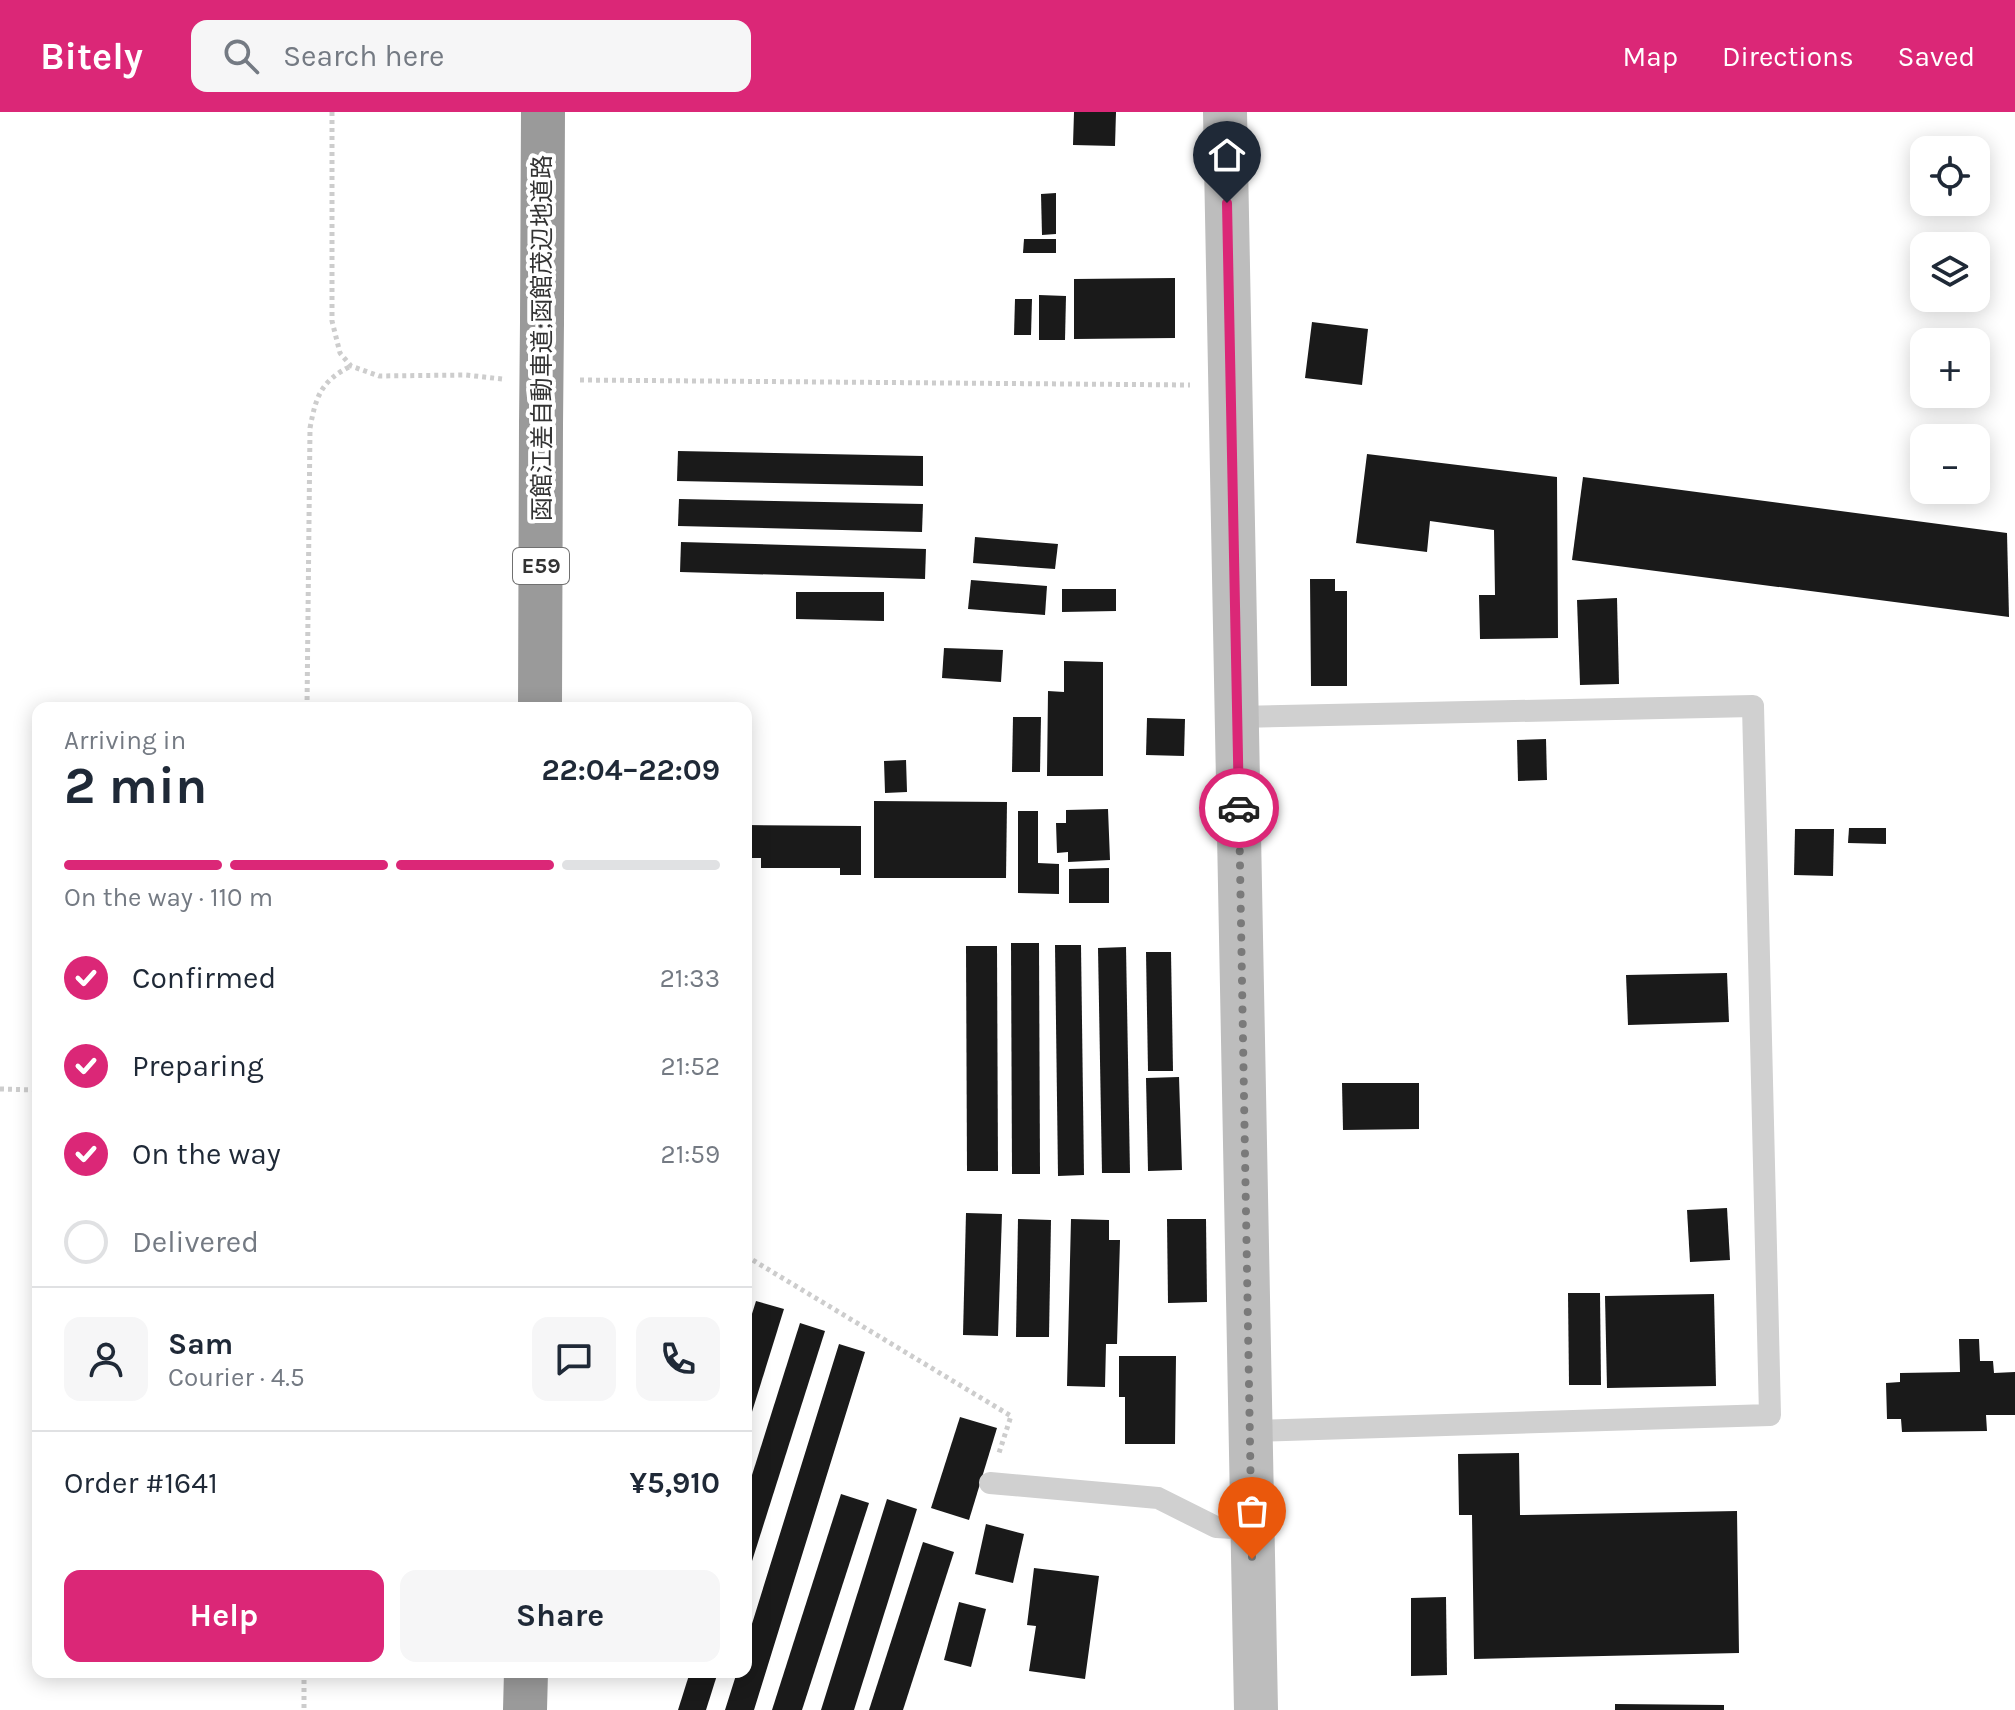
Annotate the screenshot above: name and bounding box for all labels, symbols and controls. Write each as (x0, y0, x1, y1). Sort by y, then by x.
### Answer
search box (191, 20, 751, 92)
text: Bitely (40, 34, 143, 79)
icon: search (219, 34, 263, 78)
text: Search here (283, 38, 444, 74)
text: Map (1623, 40, 1678, 73)
text: Directions (1722, 40, 1854, 73)
text: Saved (1898, 40, 1975, 73)
pin (1193, 121, 1261, 203)
icon: home (1205, 133, 1249, 177)
map controls (1910, 136, 1990, 504)
button: locate (1910, 136, 1990, 216)
street label: 函館江差自動車道;函館茂辺地道路 (528, 155, 556, 521)
button: layers (1910, 232, 1990, 312)
button: + (1910, 328, 1990, 408)
button: − (1910, 424, 1990, 504)
road number: E59 (513, 548, 569, 584)
text: Arriving in (64, 725, 186, 756)
text: 22:04–22:09 (541, 752, 720, 788)
text: 2 min (64, 755, 207, 816)
courier (1199, 768, 1279, 848)
icon: car (1217, 786, 1261, 830)
text: On the way · 110 m (64, 882, 273, 913)
icon: check (64, 956, 108, 1000)
text: Confirmed (132, 960, 276, 996)
text: 21:33 (660, 963, 720, 994)
icon: check (64, 1044, 108, 1088)
text: Preparing (132, 1048, 264, 1084)
text: 21:52 (661, 1051, 720, 1082)
icon: check (64, 1132, 108, 1176)
text: On the way (132, 1136, 281, 1172)
text: 21:59 (661, 1139, 720, 1170)
text: Delivered (132, 1224, 259, 1260)
button: person (64, 1317, 148, 1401)
button: chat (532, 1317, 616, 1401)
button: phone (636, 1317, 720, 1401)
text: Sam (168, 1326, 233, 1362)
text: Courier · 4.5 (168, 1362, 305, 1393)
text: Order #1641 (64, 1465, 218, 1501)
text: ¥5,910 (629, 1465, 720, 1501)
pin (1218, 1477, 1286, 1559)
icon: bag (1230, 1489, 1274, 1533)
button: Help (64, 1570, 384, 1662)
button: Share (400, 1570, 720, 1662)

